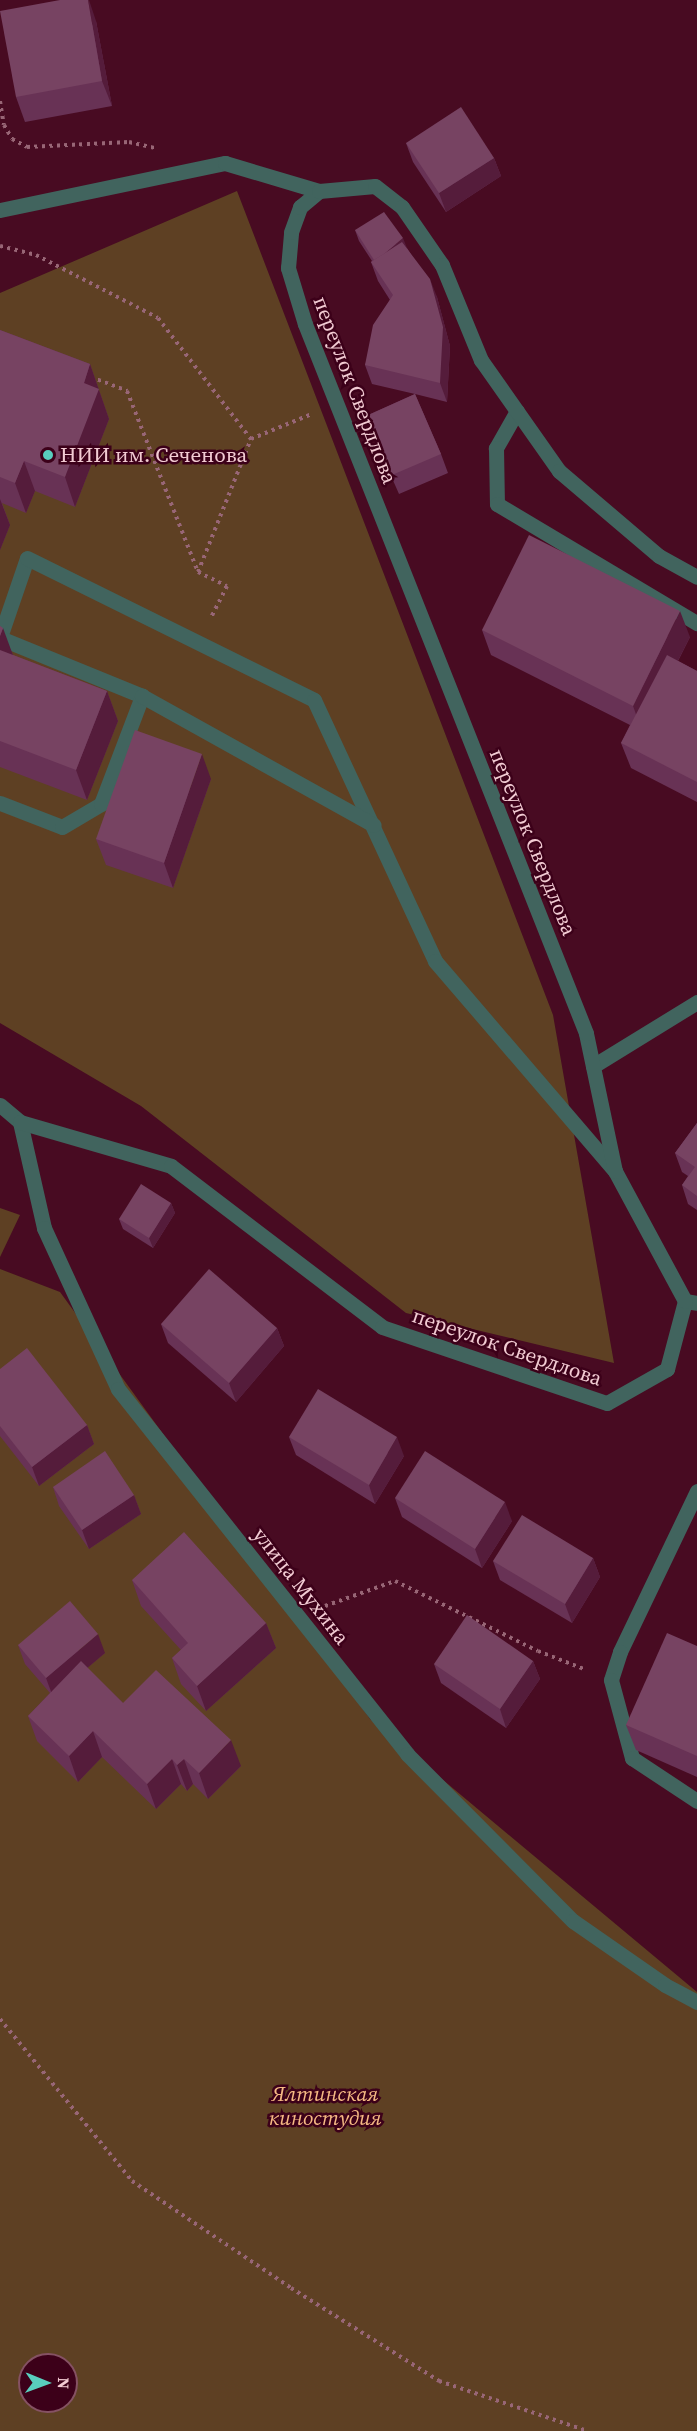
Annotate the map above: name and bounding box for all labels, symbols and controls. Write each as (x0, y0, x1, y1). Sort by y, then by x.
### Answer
street label: переулок Свердлова (308, 293, 402, 487)
place label: НИИ им. Сеченова (60, 442, 247, 468)
marker: НИИ им. Сеченова (41, 448, 55, 462)
street label: переулок Свердлова (484, 745, 582, 939)
street label: переулок Свердлова (409, 1303, 605, 1391)
street label: улица Мухина (247, 1522, 355, 1650)
park label: Ялтинская киностудия (269, 2081, 381, 2131)
north arrow (18, 2353, 78, 2413)
text: N (53, 2377, 75, 2389)

